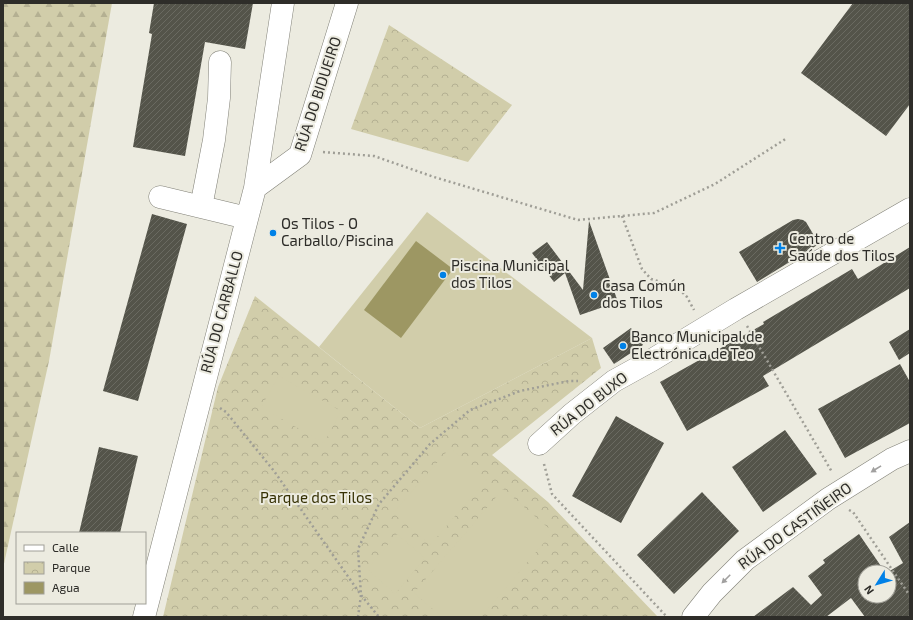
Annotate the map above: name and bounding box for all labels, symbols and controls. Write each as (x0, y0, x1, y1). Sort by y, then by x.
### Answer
street label: RÚA DO BIDUEIRO (290, 34, 344, 153)
place label: Os Tilos - O Carballo/Piscina (281, 214, 394, 249)
marker: Os Tilos - O Carballo/Piscina (268, 228, 278, 238)
place label: Centro de Saúde dos Tilos (789, 229, 895, 264)
marker: Centro de Saúde dos Tilos (774, 242, 786, 254)
street label: RÚA DO CARBALLO (196, 249, 246, 375)
place label: Piscina Municipal dos Tilos (451, 256, 570, 291)
marker: Piscina Municipal dos Tilos (438, 270, 448, 280)
place label: Casa Común dos Tilos (602, 276, 685, 311)
marker: Casa Común dos Tilos (589, 290, 599, 300)
place label: Banco Municipal de Electrónica de Teo (631, 327, 763, 362)
marker: Banco Municipal de Electrónica de Teo (618, 341, 628, 351)
street label: RÚA DO BUXO (546, 367, 631, 439)
one-way arrow (871, 465, 881, 473)
street label: RÚA DO CASTIÑEIRO (734, 478, 855, 572)
park label: Parque dos Tilos (260, 488, 372, 506)
legend (16, 532, 146, 604)
text: Calle (52, 540, 79, 554)
text: Parque (52, 560, 90, 574)
north arrow (857, 564, 897, 604)
one-way arrow (721, 574, 731, 584)
text: Agua (52, 580, 80, 594)
text: N (861, 583, 876, 597)

